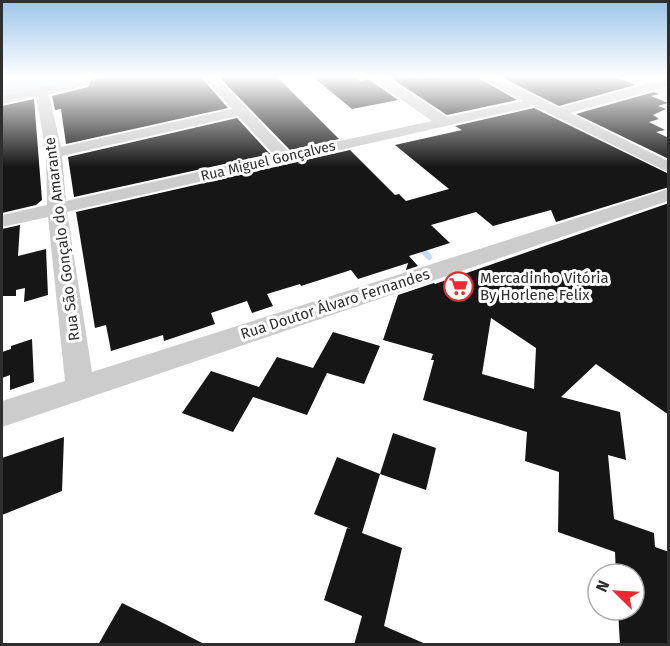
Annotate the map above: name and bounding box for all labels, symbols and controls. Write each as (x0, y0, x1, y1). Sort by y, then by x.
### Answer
street label: Rua São Gonçalo do Amarante (41, 136, 83, 342)
street label: Rua Miguel Gonçalves (199, 137, 337, 185)
street label: Rua Doutor Álvaro Fernandes (238, 265, 432, 343)
place label: Mercadinho Vitória By Horlene Felix (480, 269, 609, 304)
supermarket icon: Mercadinho Vitória By Horlene Felix (443, 271, 475, 303)
north arrow (586, 562, 646, 622)
text: N (592, 577, 614, 595)

